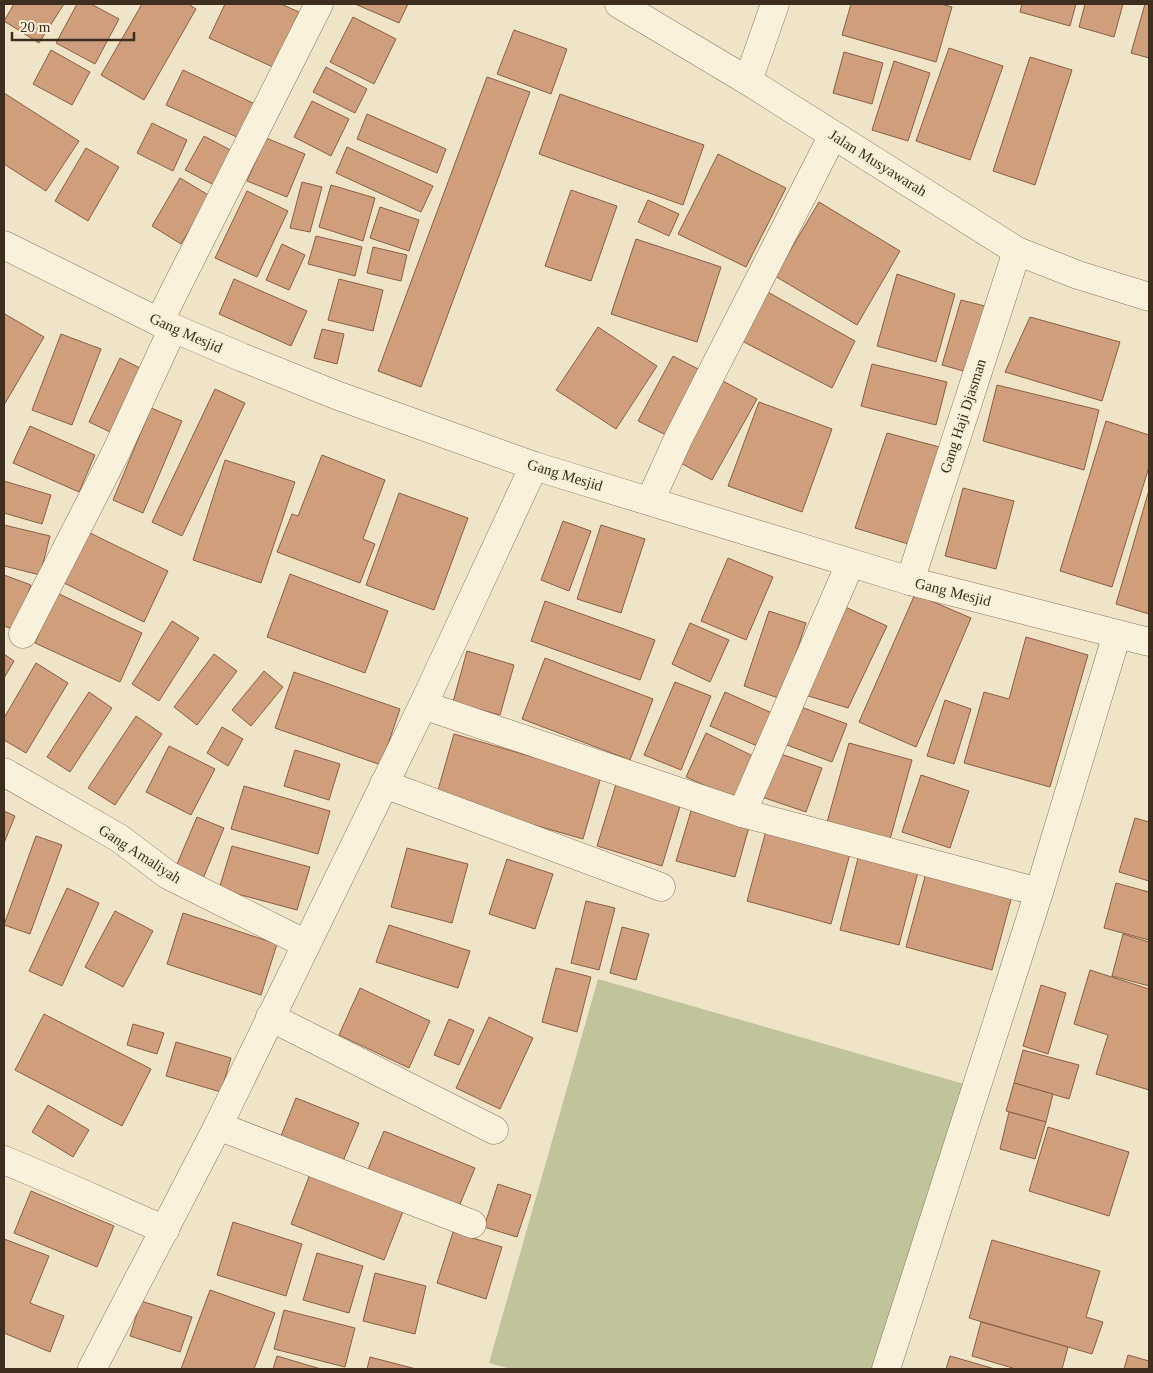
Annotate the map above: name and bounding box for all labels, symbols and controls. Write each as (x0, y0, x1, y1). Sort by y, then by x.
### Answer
scale bar (12, 10, 135, 42)
text: 20 m (20, 19, 51, 35)
street label: Jalan Musyawarah (826, 127, 930, 200)
street label: Gang Mesjid (147, 310, 225, 356)
street label: Gang Haji Djasman (937, 356, 989, 475)
street label: Gang Mesjid (525, 456, 605, 494)
street label: Gang Mesjid (913, 575, 993, 609)
street label: Gang Amaliyah (96, 822, 184, 887)

